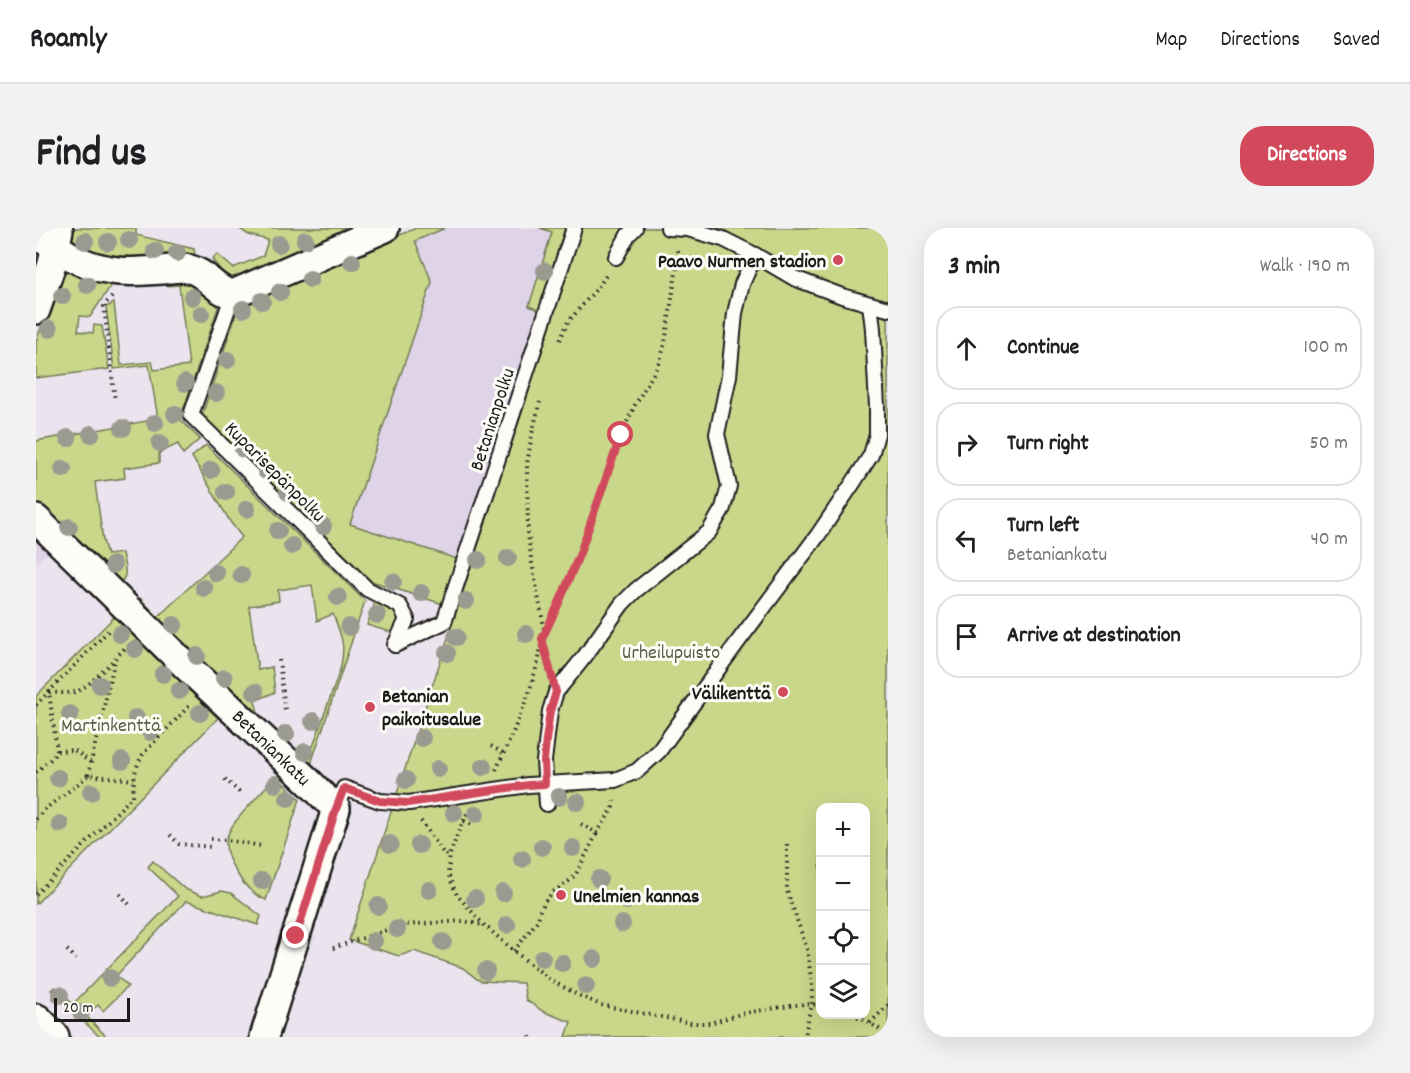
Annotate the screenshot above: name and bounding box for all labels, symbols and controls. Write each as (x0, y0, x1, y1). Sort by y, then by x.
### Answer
text: Roamly (30, 21, 106, 61)
text: Map (1156, 26, 1187, 56)
text: Directions (1220, 26, 1300, 56)
text: Saved (1333, 26, 1380, 56)
text: Find us (36, 126, 147, 186)
button: Directions (1240, 126, 1374, 186)
place label: Paavo Nurmen stadion (658, 249, 826, 277)
text: 3 min (948, 249, 1000, 286)
marker: Paavo Nurmen stadion (831, 253, 845, 267)
text: Walk · 190 m (1260, 253, 1350, 281)
icon: ahead (950, 332, 983, 365)
text: Continue (1007, 333, 1079, 364)
text: 100 m (1304, 334, 1348, 362)
street label: Betanianpolku (464, 365, 524, 475)
street label: Kuparisepänpolku (217, 416, 331, 530)
route start (607, 421, 633, 447)
icon: right (950, 428, 983, 461)
text: Turn right (1007, 429, 1089, 460)
text: 50 m (1310, 430, 1348, 458)
text: Turn left (1007, 511, 1079, 542)
icon: left (950, 524, 983, 557)
text: 40 m (1310, 526, 1348, 554)
text: Betaniankatu (1007, 542, 1107, 570)
icon: arrive (950, 620, 983, 653)
text: Arrive at destination (1007, 621, 1181, 652)
park label: Urheilupuisto (622, 640, 720, 668)
place label: Välikenttä (692, 681, 772, 709)
place label: Betanian paikoitusalue (382, 684, 481, 735)
marker: Välikenttä (776, 685, 790, 699)
marker: Betanian paikoitusalue (363, 700, 377, 714)
street label: Betaniankatu (224, 704, 316, 794)
park label: Martinkenttä (61, 713, 161, 741)
map controls (816, 803, 870, 1019)
button: + (816, 803, 870, 857)
button: − (816, 857, 870, 911)
place label: Unelmien kannas (573, 884, 699, 912)
marker: Unelmien kannas (554, 888, 568, 902)
button: locate (816, 911, 870, 965)
route end (282, 922, 308, 948)
button: layers (816, 965, 870, 1019)
scale bar (54, 995, 130, 1022)
text: 20 m (63, 997, 93, 1020)

